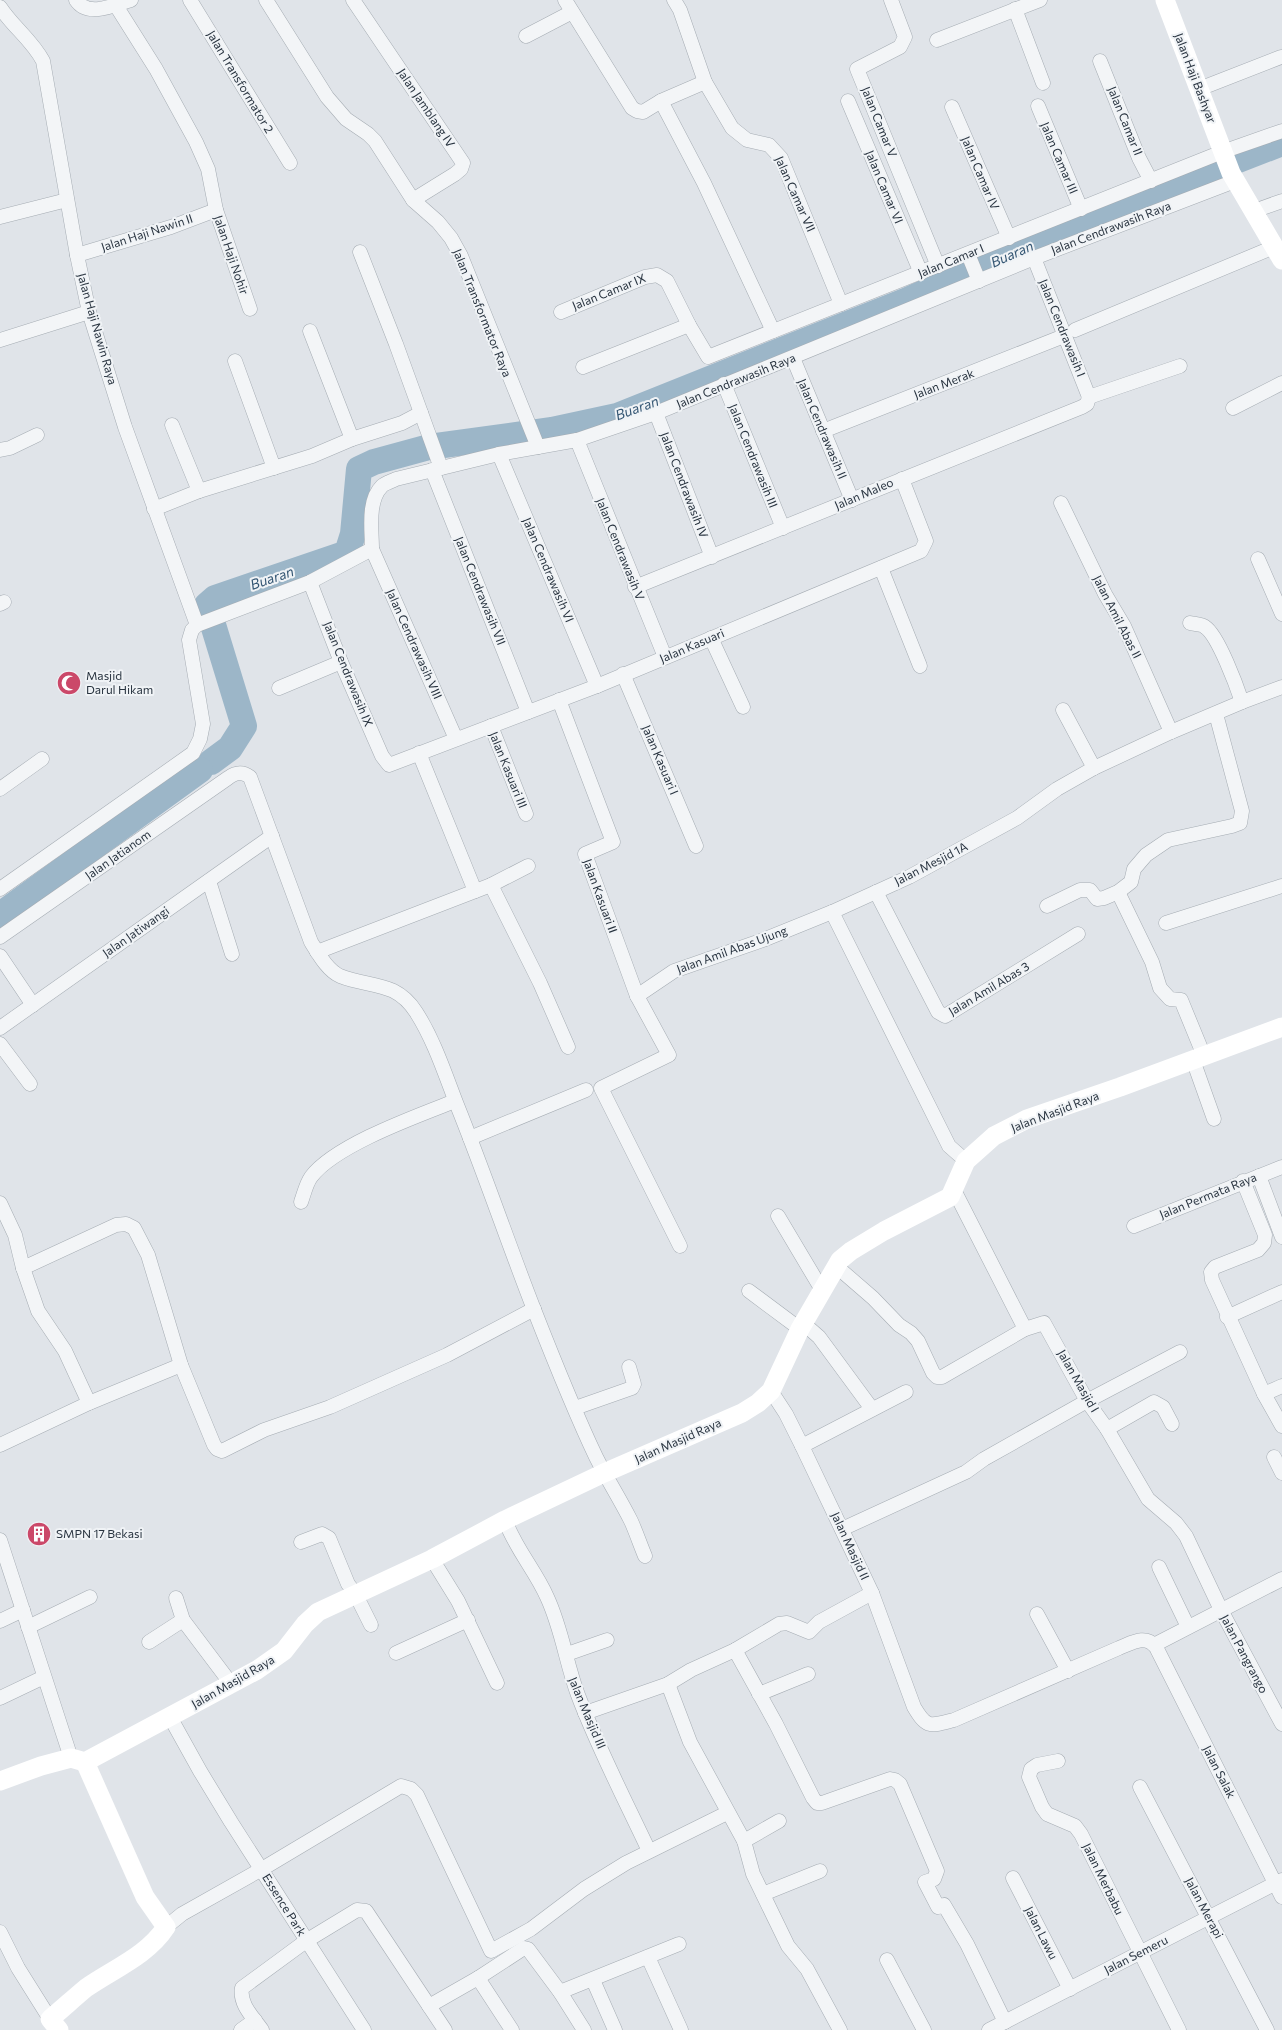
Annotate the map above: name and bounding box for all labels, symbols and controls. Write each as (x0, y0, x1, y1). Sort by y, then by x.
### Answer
street label: Jalan Transformator 2 (204, 28, 277, 136)
street label: Jalan Haji Bashyar (1171, 31, 1220, 125)
street label: Jalan Jamblang IV (394, 65, 458, 150)
street label: Jalan Camar V (858, 84, 900, 159)
street label: Jalan Camar II (1105, 84, 1146, 158)
street label: Jalan Camar III (1038, 120, 1081, 196)
street label: Jalan Camar IV (958, 134, 1003, 212)
street label: Jalan Camar VI (862, 148, 907, 226)
street label: Jalan Camar VII (772, 153, 819, 234)
street label: Jalan Cendrawasih Raya (1049, 198, 1173, 257)
street label: Jalan Haji Nawin II (99, 211, 195, 254)
street label: Jalan Haji Nohir (211, 213, 252, 297)
water label: Buaran (988, 237, 1036, 270)
street label: Jalan Camar I (916, 240, 986, 281)
street label: Jalan Transformator Raya (450, 246, 515, 379)
street label: Jalan Camar IX (570, 270, 648, 313)
street label: Jalan Haji Nawin Raya (74, 271, 121, 386)
street label: Jalan Cendrawasih I (1036, 277, 1089, 379)
street label: Jalan Cendrawasih Raya (674, 350, 798, 411)
street label: Jalan Merak (911, 365, 977, 402)
street label: Jalan Cendrawasih II (795, 376, 850, 481)
water label: Buaran (613, 392, 661, 423)
street label: Jalan Cendrawasih III (726, 402, 781, 510)
street label: Jalan Cendrawasih IV (657, 430, 712, 540)
street label: Jalan Maleo (832, 474, 895, 513)
street label: Jalan Cendrawasih V (593, 495, 648, 602)
street label: Jalan Cendrawasih VI (520, 515, 577, 625)
street label: Jalan Cendrawasih VII (452, 534, 509, 647)
water label: Buaran (248, 562, 296, 593)
street label: Jalan Amil Abas II (1090, 573, 1145, 661)
street label: Jalan Cendrawasih VIII (383, 586, 446, 701)
street label: Jalan Cendrawasih IX (320, 619, 376, 729)
street label: Jalan Kasuari (657, 625, 726, 666)
place label: Masjid Darul Hikam (86, 668, 153, 696)
mosque icon: Masjid Darul Hikam (56, 670, 82, 696)
street label: Jalan Kasuari I (639, 723, 682, 797)
street label: Jalan Kasuari III (486, 729, 531, 810)
street label: Jalan Jatianom (82, 826, 153, 883)
street label: Jalan Mesjid 1A (892, 839, 970, 888)
street label: Jalan Kasuari II (580, 857, 621, 935)
street label: Jalan Jatiwangi (99, 903, 172, 960)
street label: Jalan Amil Abas Ujung (674, 922, 790, 977)
street label: Jalan Amil Abas 3 (946, 958, 1032, 1019)
street label: Jalan Masjid Raya (1009, 1088, 1101, 1135)
street label: Jalan Permata Raya (1157, 1169, 1259, 1222)
street label: Jalan Masjid I (1054, 1347, 1102, 1415)
street label: Jalan Masjid Raya (632, 1415, 723, 1466)
street label: Jalan Masjid II (828, 1509, 873, 1582)
building icon: SMPN 17 Bekasi (26, 1521, 52, 1547)
place label: SMPN 17 Bekasi (56, 1526, 143, 1540)
street label: Jalan Pangrango (1217, 1612, 1271, 1696)
street label: Jalan Masjid Raya (189, 1652, 277, 1711)
street label: Jalan Masjid III (566, 1675, 609, 1751)
street label: Jalan Salak (1200, 1743, 1239, 1801)
street label: Jalan Merbabu (1080, 1840, 1127, 1917)
street label: Essence Park (260, 1871, 310, 1939)
street label: Jalan Merapi (1182, 1875, 1227, 1941)
street label: Jalan Lawu (1022, 1904, 1061, 1962)
street label: Jalan Semeru (1101, 1932, 1170, 1977)

